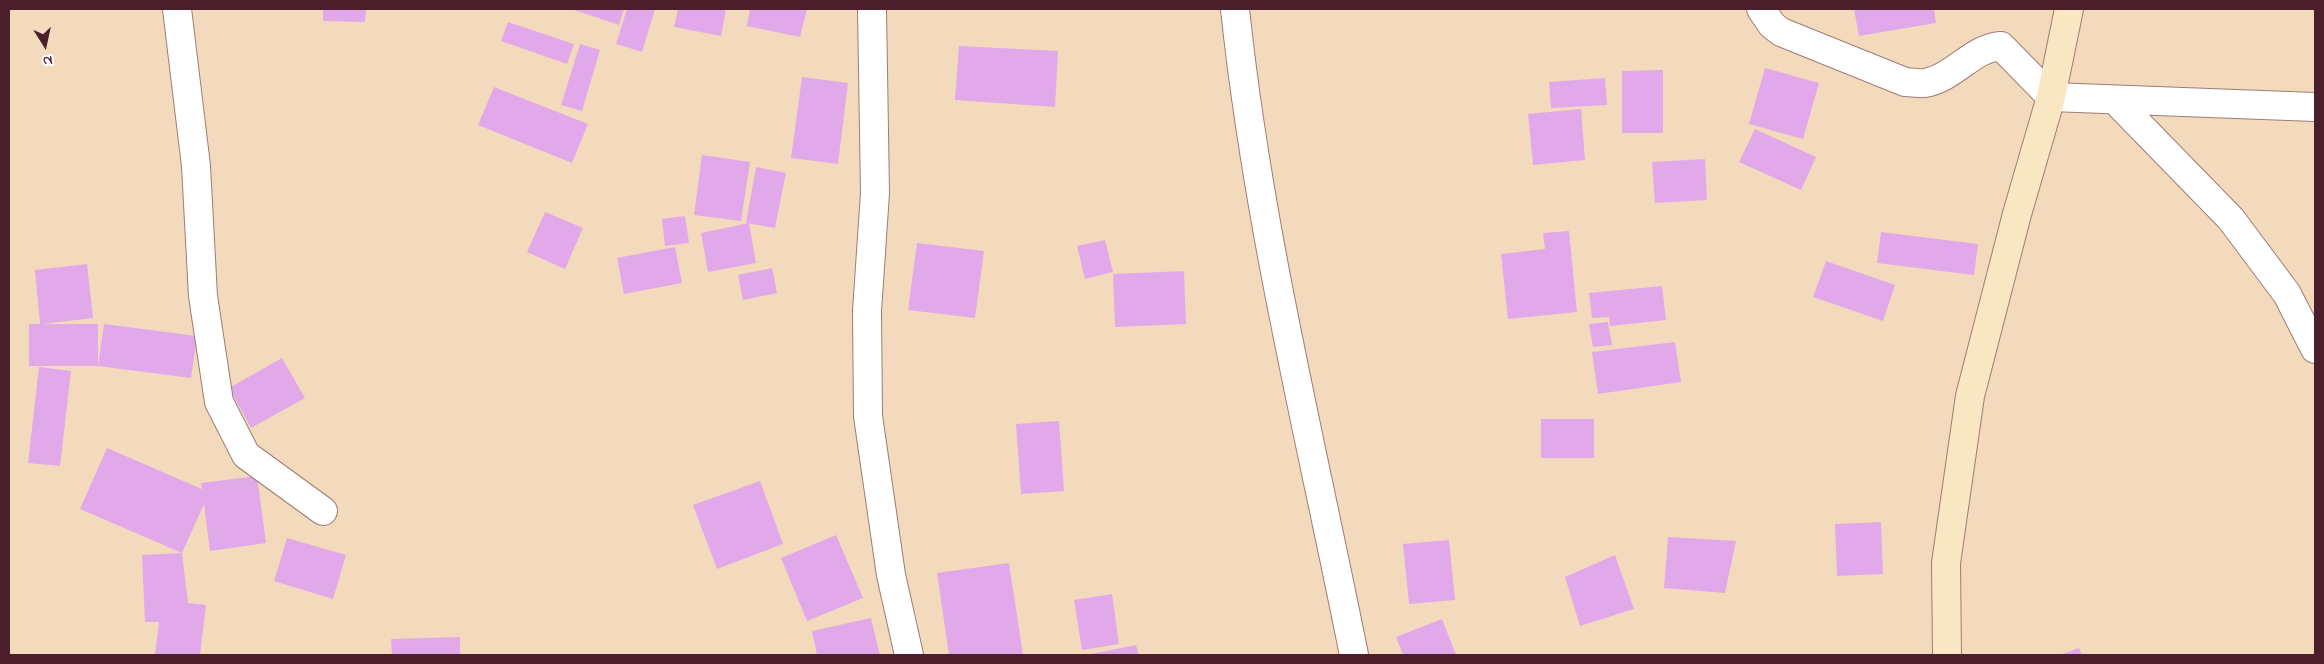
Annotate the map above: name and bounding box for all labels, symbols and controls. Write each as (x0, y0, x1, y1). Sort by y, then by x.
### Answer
north arrow (20, 20, 70, 70)
text: N (41, 49, 54, 71)

